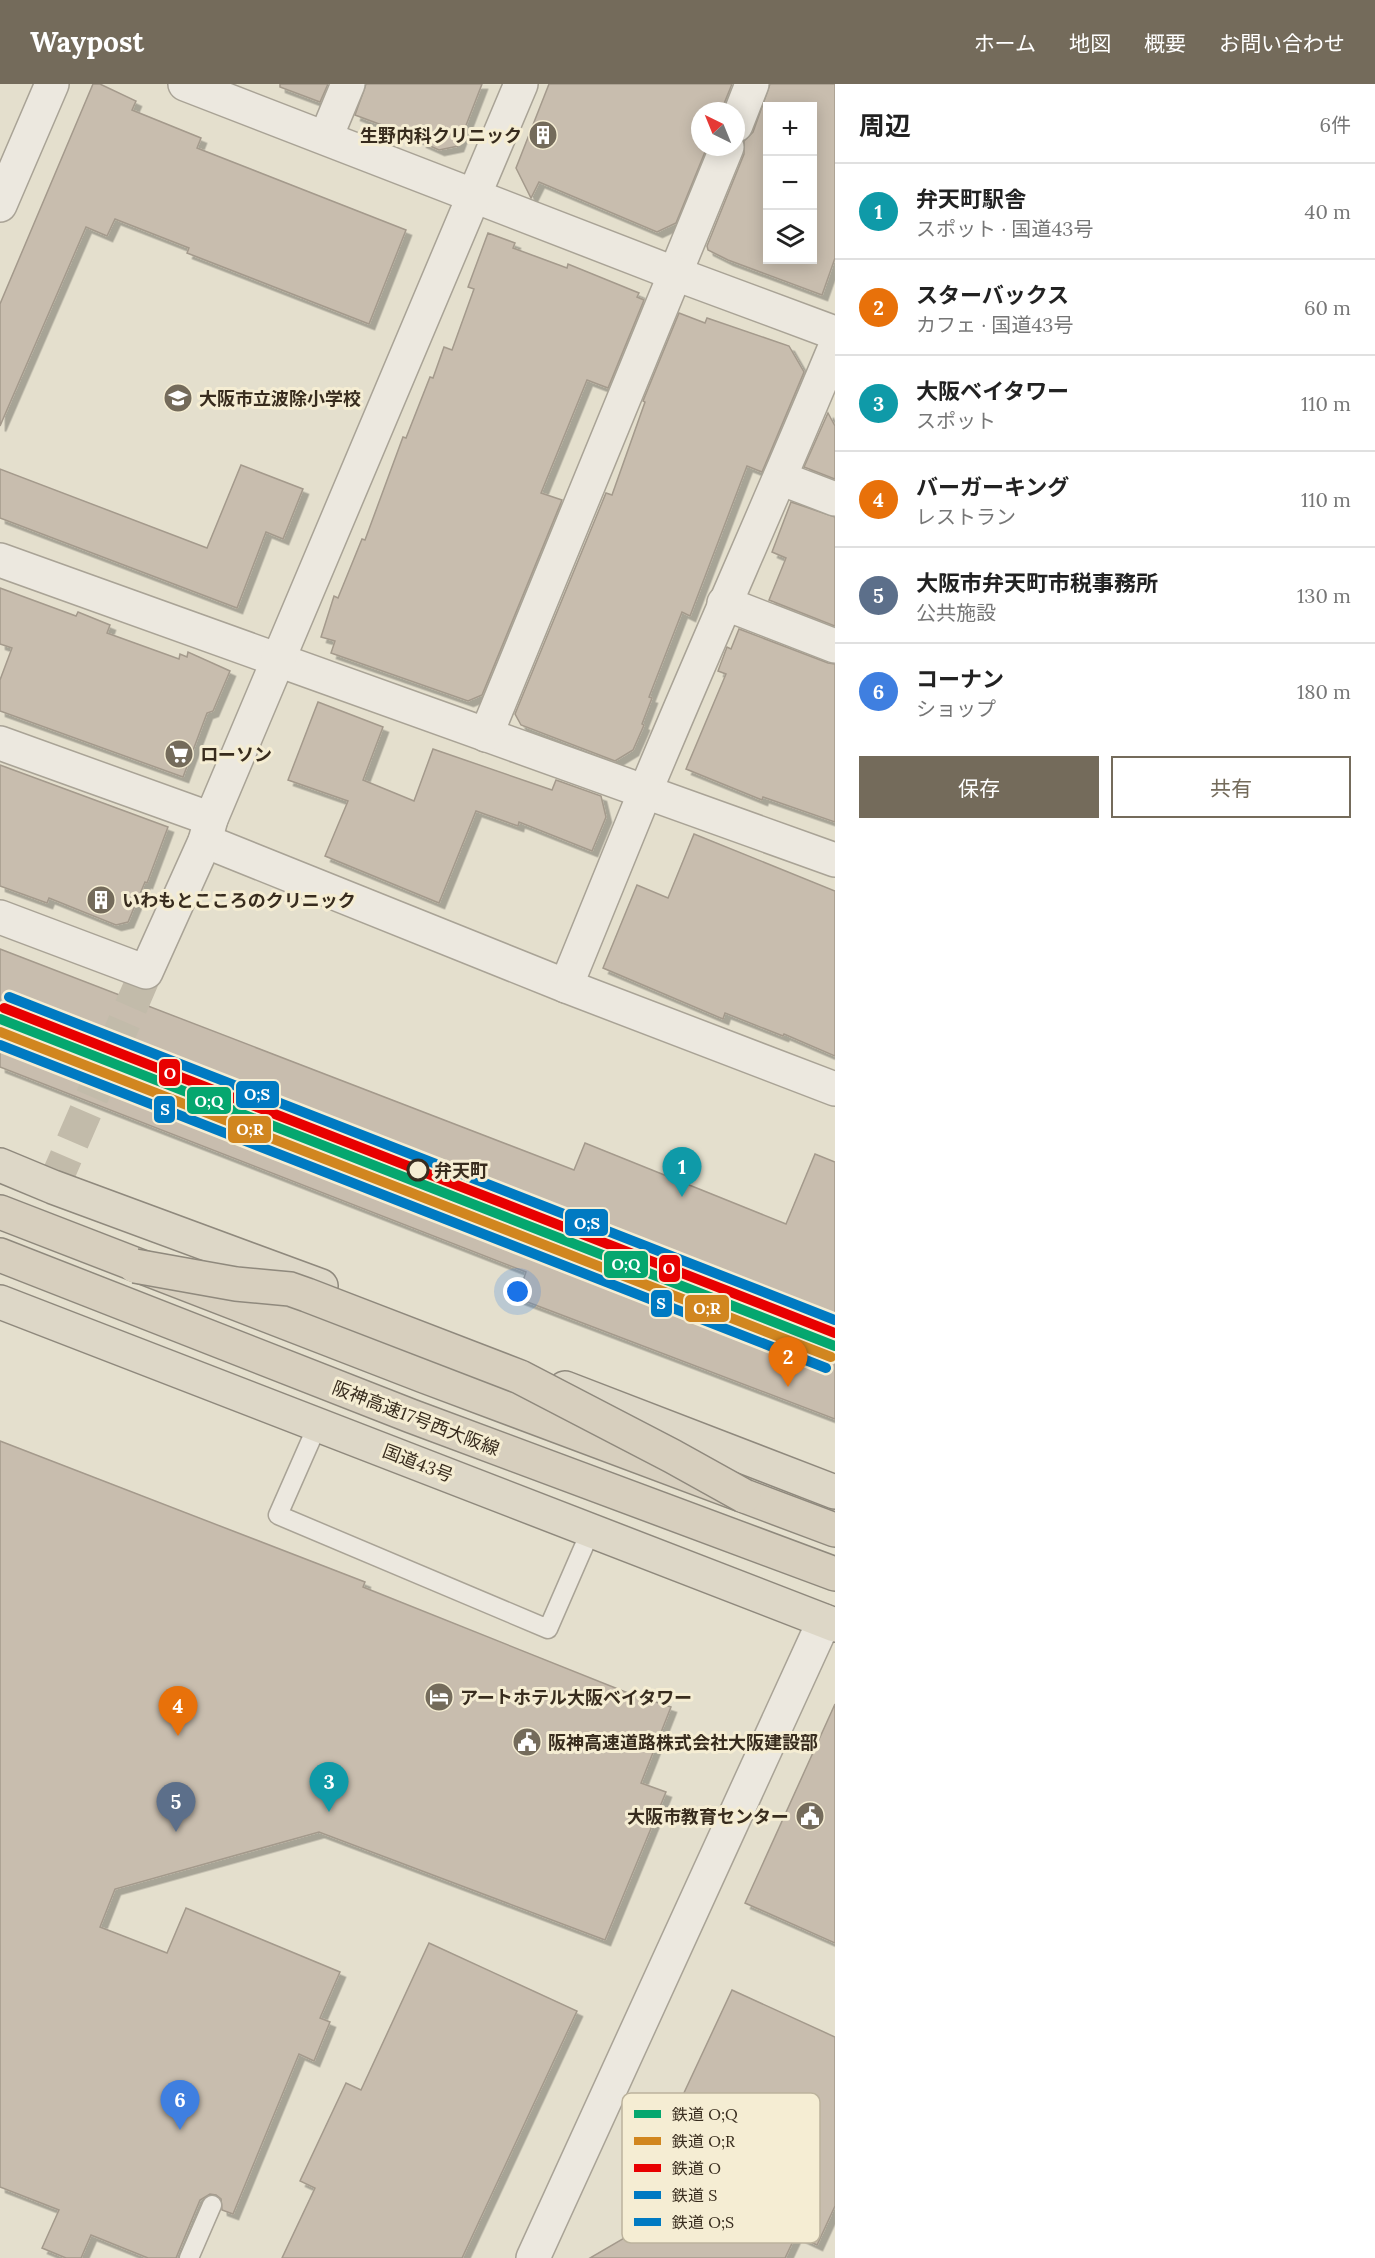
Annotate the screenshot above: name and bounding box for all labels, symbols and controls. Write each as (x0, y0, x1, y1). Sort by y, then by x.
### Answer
text: Waypost (30, 24, 144, 60)
text: ホーム (974, 30, 1036, 57)
text: 地図 (1069, 30, 1111, 57)
text: 概要 (1144, 30, 1186, 57)
text: お問い合わせ (1219, 30, 1345, 57)
north arrow (691, 102, 745, 156)
map controls (763, 102, 817, 264)
button: + (763, 102, 817, 156)
text: 周辺 (859, 109, 911, 142)
text: 6件 (1319, 112, 1351, 137)
building icon: 生野内科クリニック (527, 119, 559, 151)
place label: 生野内科クリニック (360, 124, 522, 147)
button: − (763, 156, 817, 210)
text: 弁天町駅舎 (916, 185, 1026, 213)
text: 1 (874, 199, 883, 224)
text: 40 m (1305, 199, 1351, 224)
button: layers (763, 210, 817, 264)
text: スポット · 国道43号 (916, 216, 1094, 241)
text: スターバックス (916, 281, 1069, 309)
text: 2 (873, 295, 884, 320)
text: 60 m (1304, 295, 1351, 320)
text: カフェ · 国道43号 (916, 312, 1074, 337)
text: 大阪ベイタワー (916, 377, 1069, 405)
school or university icon: 大阪市立波除小学校 (162, 382, 194, 414)
place label: 大阪市立波除小学校 (199, 387, 361, 410)
text: 3 (873, 391, 884, 416)
text: 110 m (1301, 391, 1351, 416)
text: スポット (916, 408, 996, 433)
text: バーガーキング (916, 473, 1069, 501)
text: 4 (873, 487, 884, 512)
text: 110 m (1301, 487, 1351, 512)
text: レストラン (916, 504, 1016, 529)
text: 大阪市弁天町市税事務所 (916, 569, 1158, 597)
text: 5 (873, 583, 884, 608)
text: 130 m (1297, 583, 1351, 608)
text: 公共施設 (916, 600, 996, 625)
text: コーナン (916, 665, 1004, 693)
text: 6 (873, 679, 884, 704)
text: 180 m (1297, 679, 1351, 704)
text: ショップ (916, 696, 996, 721)
supermarket icon: ローソン (163, 738, 195, 770)
place label: ローソン (200, 743, 272, 766)
button: 保存 (859, 756, 1099, 818)
button: 共有 (1111, 756, 1351, 818)
building icon: いわもとこころのクリニック (85, 884, 117, 916)
place label: いわもとこころのクリニック (122, 889, 356, 912)
line badge: O (158, 1058, 181, 1087)
text: O (164, 1063, 176, 1083)
line badge: O;S (235, 1080, 280, 1109)
text: O;S (244, 1084, 270, 1104)
line badge: O;Q (186, 1086, 232, 1115)
text: O;Q (195, 1091, 224, 1111)
line badge: S (153, 1095, 176, 1124)
text: S (160, 1099, 170, 1119)
line badge: O;R (227, 1115, 272, 1144)
text: O;R (236, 1119, 264, 1139)
pin: 1 (662, 1148, 702, 1197)
marker: 弁天町 (407, 1159, 429, 1181)
place label: 弁天町 (434, 1159, 488, 1182)
line badge: O;S (564, 1208, 609, 1237)
text: O;S (574, 1213, 600, 1233)
line badge: O;Q (603, 1250, 649, 1279)
text: O;Q (612, 1254, 641, 1274)
line badge: O (658, 1254, 681, 1283)
text: O (663, 1258, 675, 1278)
your location (503, 1277, 532, 1306)
line badge: S (650, 1289, 673, 1318)
text: S (656, 1293, 666, 1313)
line badge: O;R (684, 1294, 730, 1323)
text: O;R (693, 1298, 721, 1318)
pin: 2 (768, 1338, 808, 1387)
street label: 阪神高速17号西大阪線 (329, 1376, 503, 1460)
street label: 国道43号 (379, 1439, 457, 1487)
hotel icon: アートホテル大阪ベイタワー (423, 1681, 455, 1713)
pin: 4 (158, 1686, 198, 1736)
place label: アートホテル大阪ベイタワー (460, 1686, 692, 1709)
public building icon: 阪神高速道路株式会社大阪建設部 (511, 1726, 543, 1758)
place label: 阪神高速道路株式会社大阪建設部 (548, 1731, 818, 1754)
pin: 3 (310, 1762, 348, 1812)
pin: 5 (156, 1782, 195, 1832)
public building icon: 大阪市教育センター (794, 1800, 826, 1832)
place label: 大阪市教育センター (627, 1805, 789, 1828)
pin: 6 (160, 2080, 200, 2130)
legend (622, 2093, 820, 2243)
text: 鉄道 O;Q (672, 2104, 738, 2124)
text: 鉄道 O;R (672, 2131, 736, 2151)
text: 鉄道 O (672, 2158, 721, 2178)
text: 鉄道 S (672, 2185, 717, 2205)
text: 鉄道 O;S (672, 2212, 734, 2232)

